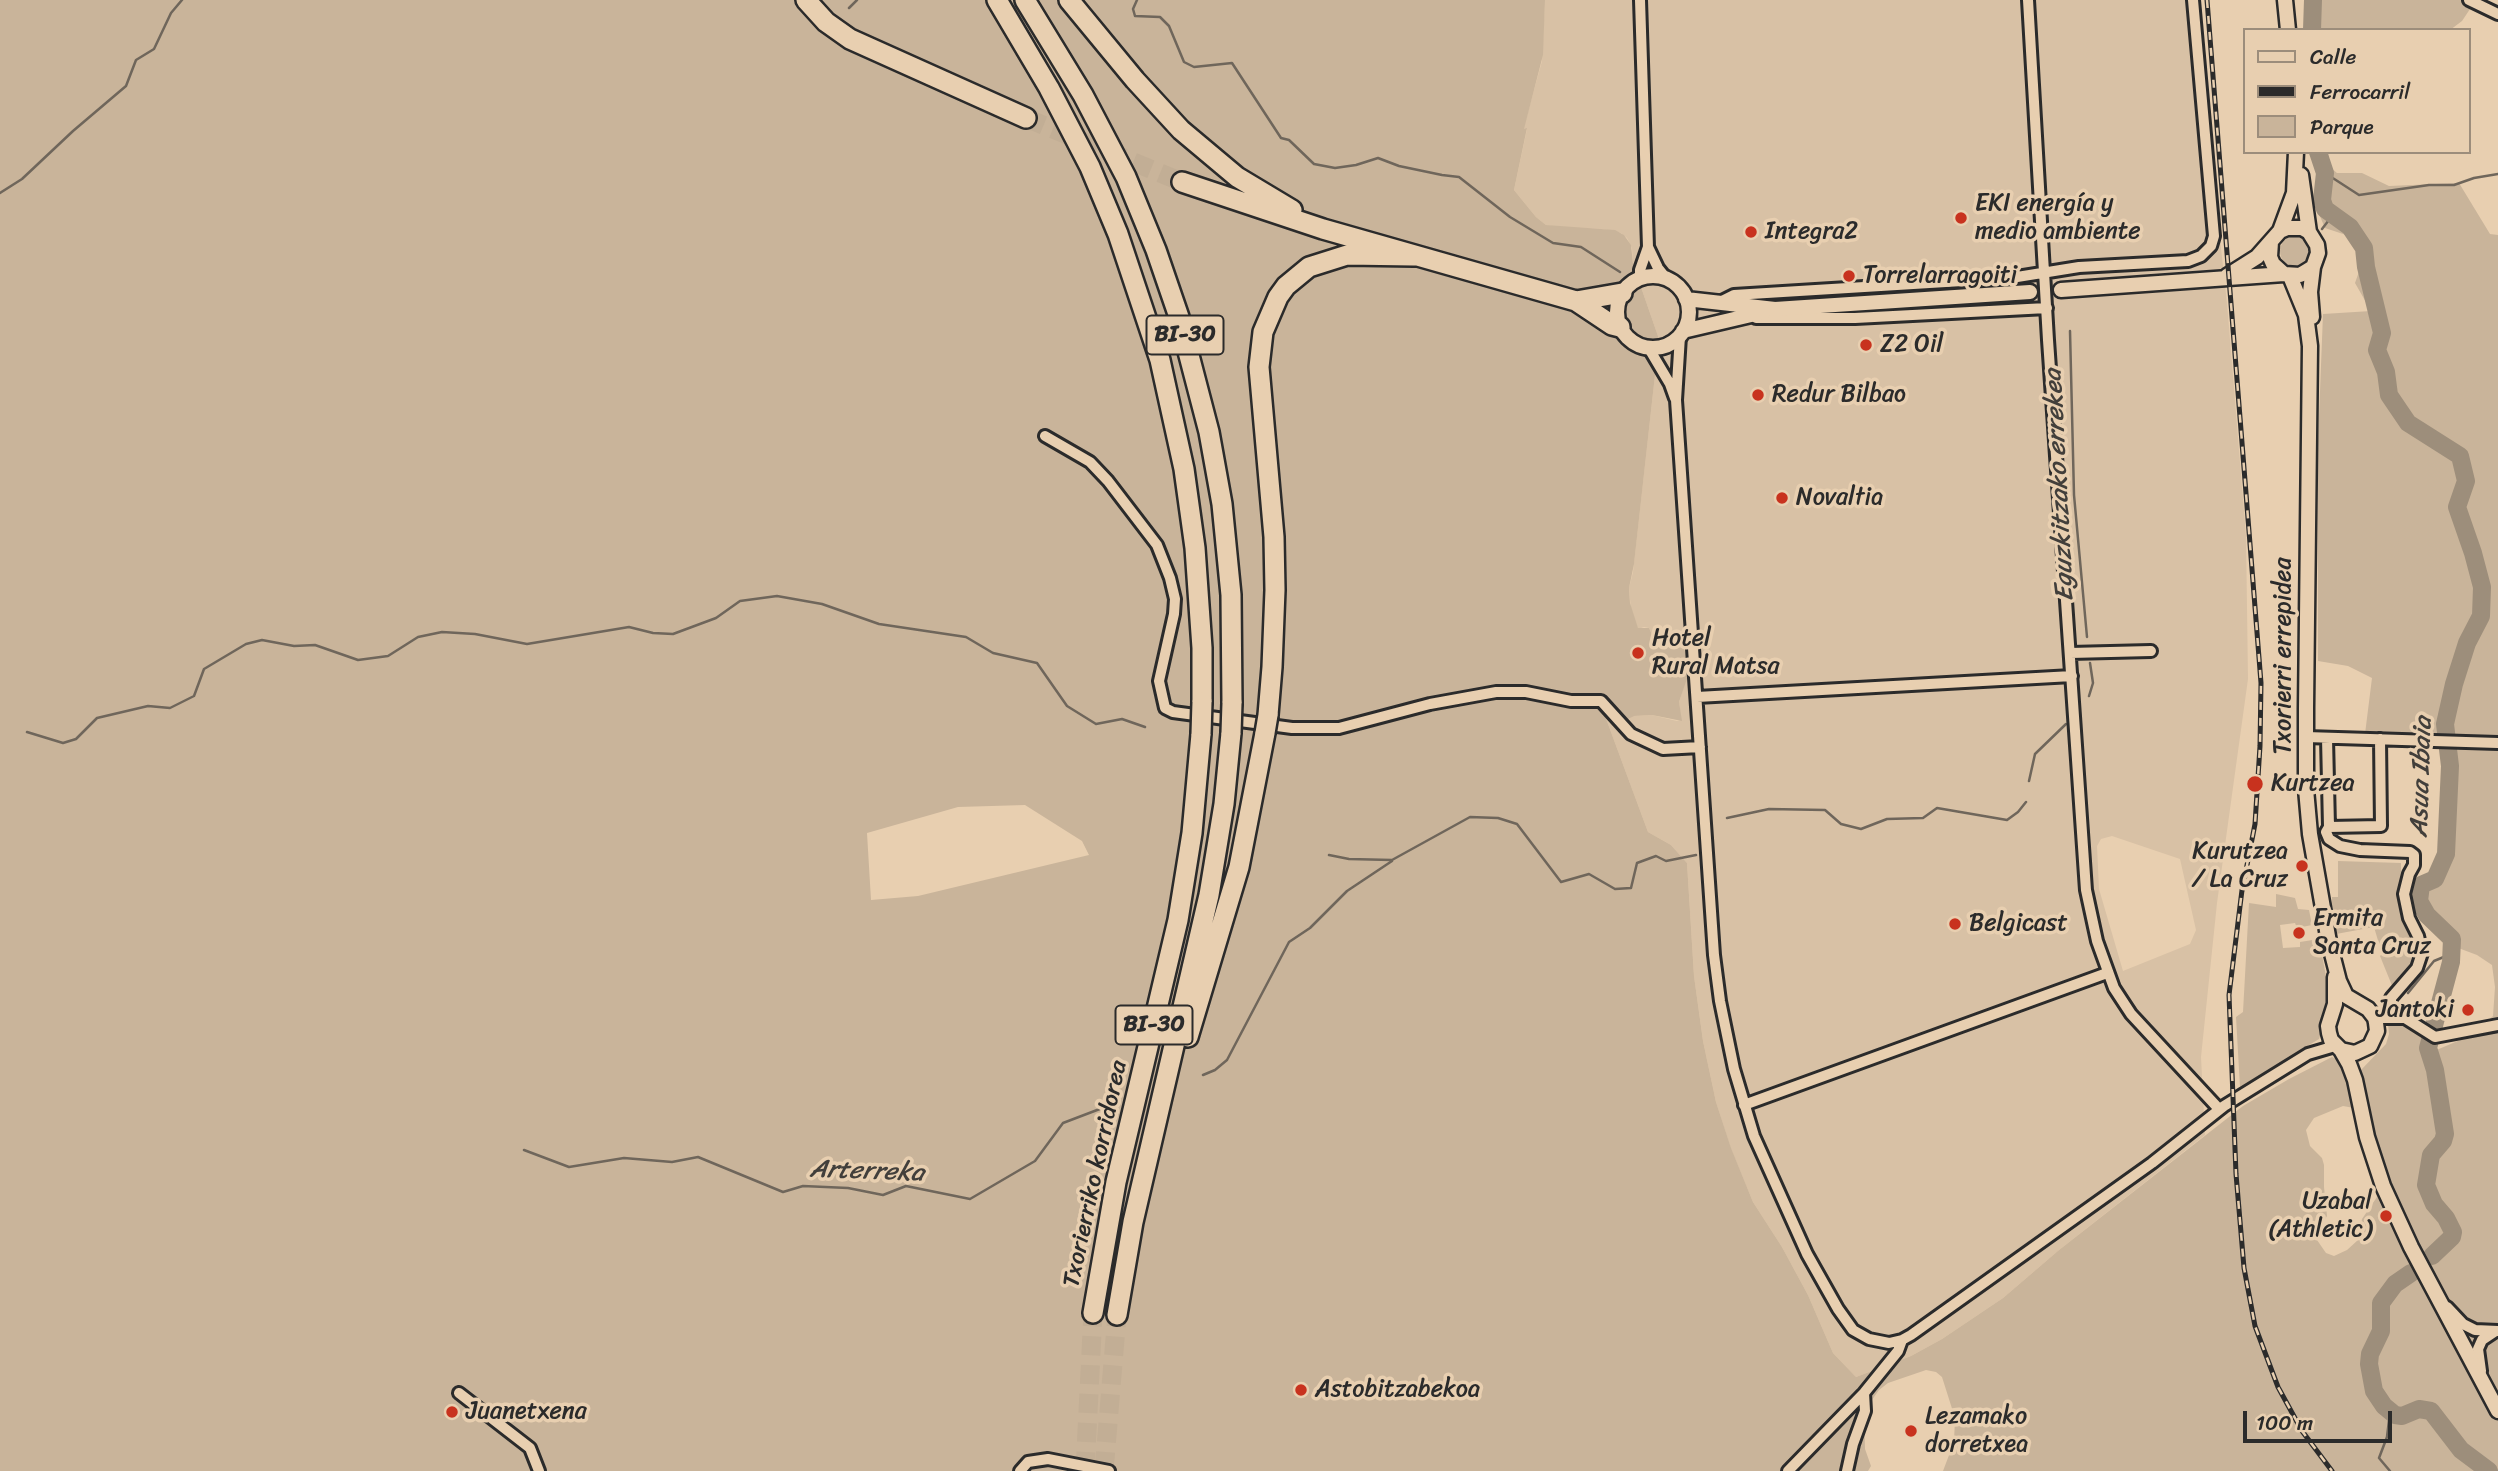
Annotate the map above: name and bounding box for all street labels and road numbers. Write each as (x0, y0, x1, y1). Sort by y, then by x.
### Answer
road number: BI-30 (1146, 316, 1224, 354)
street label: Txorierri errepidea (2270, 558, 2298, 754)
road number: BI-30 (1116, 1006, 1192, 1044)
street label: Txorierriko korridorea (1058, 1058, 1134, 1290)

